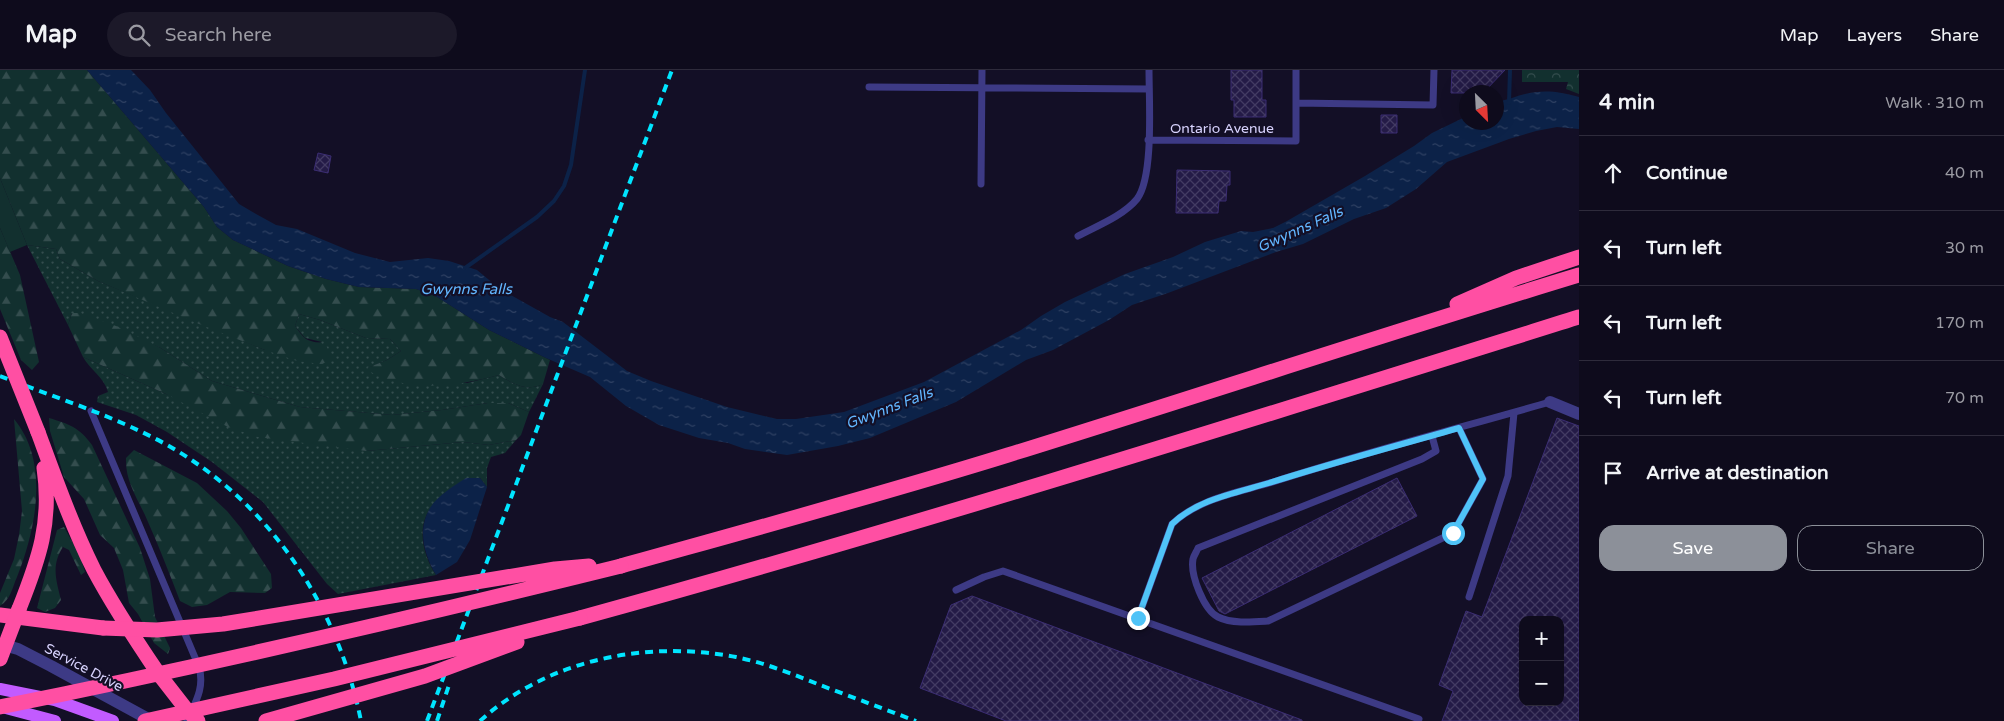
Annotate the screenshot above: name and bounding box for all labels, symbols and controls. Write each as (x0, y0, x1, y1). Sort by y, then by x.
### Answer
search box (107, 12, 457, 57)
text: Map (25, 20, 77, 49)
icon: search (125, 21, 153, 49)
text: Search here (165, 24, 272, 46)
text: Map (1780, 24, 1819, 46)
text: Layers (1847, 24, 1902, 46)
text: Share (1930, 24, 1979, 46)
north arrow (1459, 85, 1504, 130)
text: 4 min (1599, 90, 1655, 115)
text: Walk · 310 m (1885, 93, 1984, 113)
street label: Ontario Avenue (1170, 120, 1274, 137)
icon: ahead (1599, 159, 1627, 187)
text: Continue (1646, 162, 1728, 184)
text: 40 m (1945, 163, 1984, 183)
water label: Gwynns Falls (1254, 201, 1347, 256)
icon: left (1599, 234, 1627, 262)
text: Turn left (1646, 237, 1722, 259)
text: 30 m (1945, 238, 1984, 258)
water label: Gwynns Falls (420, 280, 514, 298)
icon: left (1599, 309, 1627, 337)
text: Turn left (1646, 312, 1722, 334)
text: 170 m (1935, 313, 1984, 333)
water label: Gwynns Falls (843, 383, 937, 433)
icon: left (1599, 384, 1627, 412)
text: Turn left (1646, 387, 1722, 409)
text: 70 m (1945, 388, 1984, 408)
icon: arrive (1599, 459, 1627, 487)
text: Arrive at destination (1646, 462, 1829, 484)
route start (1442, 522, 1465, 545)
button: Save (1599, 525, 1787, 571)
button: Share (1797, 525, 1984, 571)
route end (1127, 607, 1150, 630)
map controls (1519, 616, 1564, 706)
button: + (1519, 616, 1564, 661)
street label: Service Drive (42, 640, 126, 695)
button: − (1519, 661, 1564, 706)

